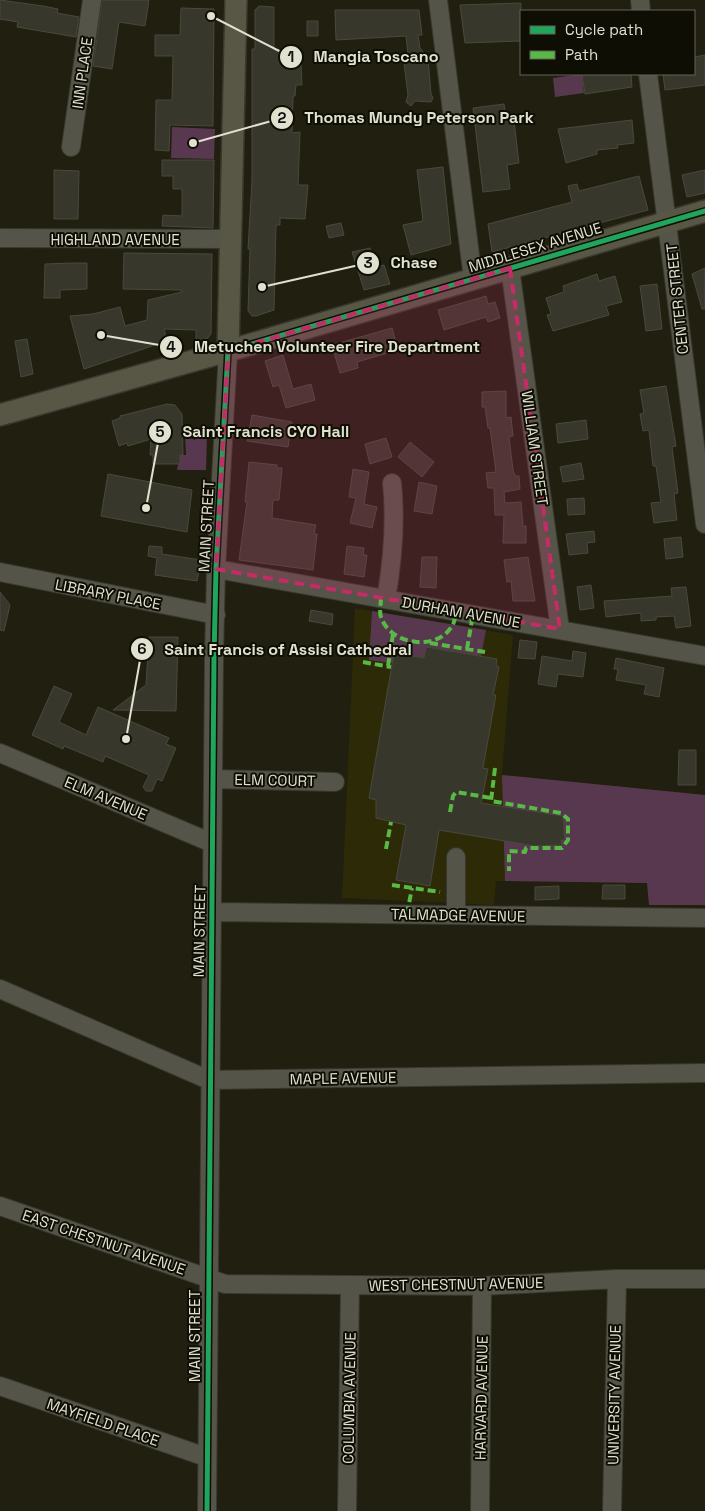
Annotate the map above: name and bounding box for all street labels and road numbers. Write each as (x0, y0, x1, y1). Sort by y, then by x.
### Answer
street label: INN PLACE (68, 36, 96, 110)
street label: MIDDLESEX AVENUE (466, 218, 604, 276)
street label: HIGHLAND AVENUE (50, 230, 180, 249)
street label: CENTER STREET (662, 242, 692, 355)
street label: WILLIAM STREET (518, 389, 552, 507)
street label: MAIN STREET (194, 479, 218, 573)
street label: LIBRARY PLACE (54, 574, 162, 614)
street label: DURHAM AVENUE (400, 592, 522, 632)
street label: ELM COURT (234, 770, 316, 790)
street label: ELM AVENUE (62, 772, 150, 824)
street label: MAIN STREET (189, 884, 209, 977)
street label: TALMADGE AVENUE (391, 904, 525, 926)
street label: MAPLE AVENUE (290, 1068, 396, 1088)
street label: EAST CHESTNUT AVENUE (20, 1205, 188, 1279)
street label: WEST CHESTNUT AVENUE (368, 1273, 544, 1295)
street label: MAIN STREET (185, 1290, 204, 1382)
street label: UNIVERSITY AVENUE (603, 1325, 625, 1465)
street label: COLUMBIA AVENUE (338, 1332, 360, 1464)
street label: HARVARD AVENUE (470, 1336, 492, 1460)
street label: MAYFIELD PLACE (44, 1394, 162, 1450)

